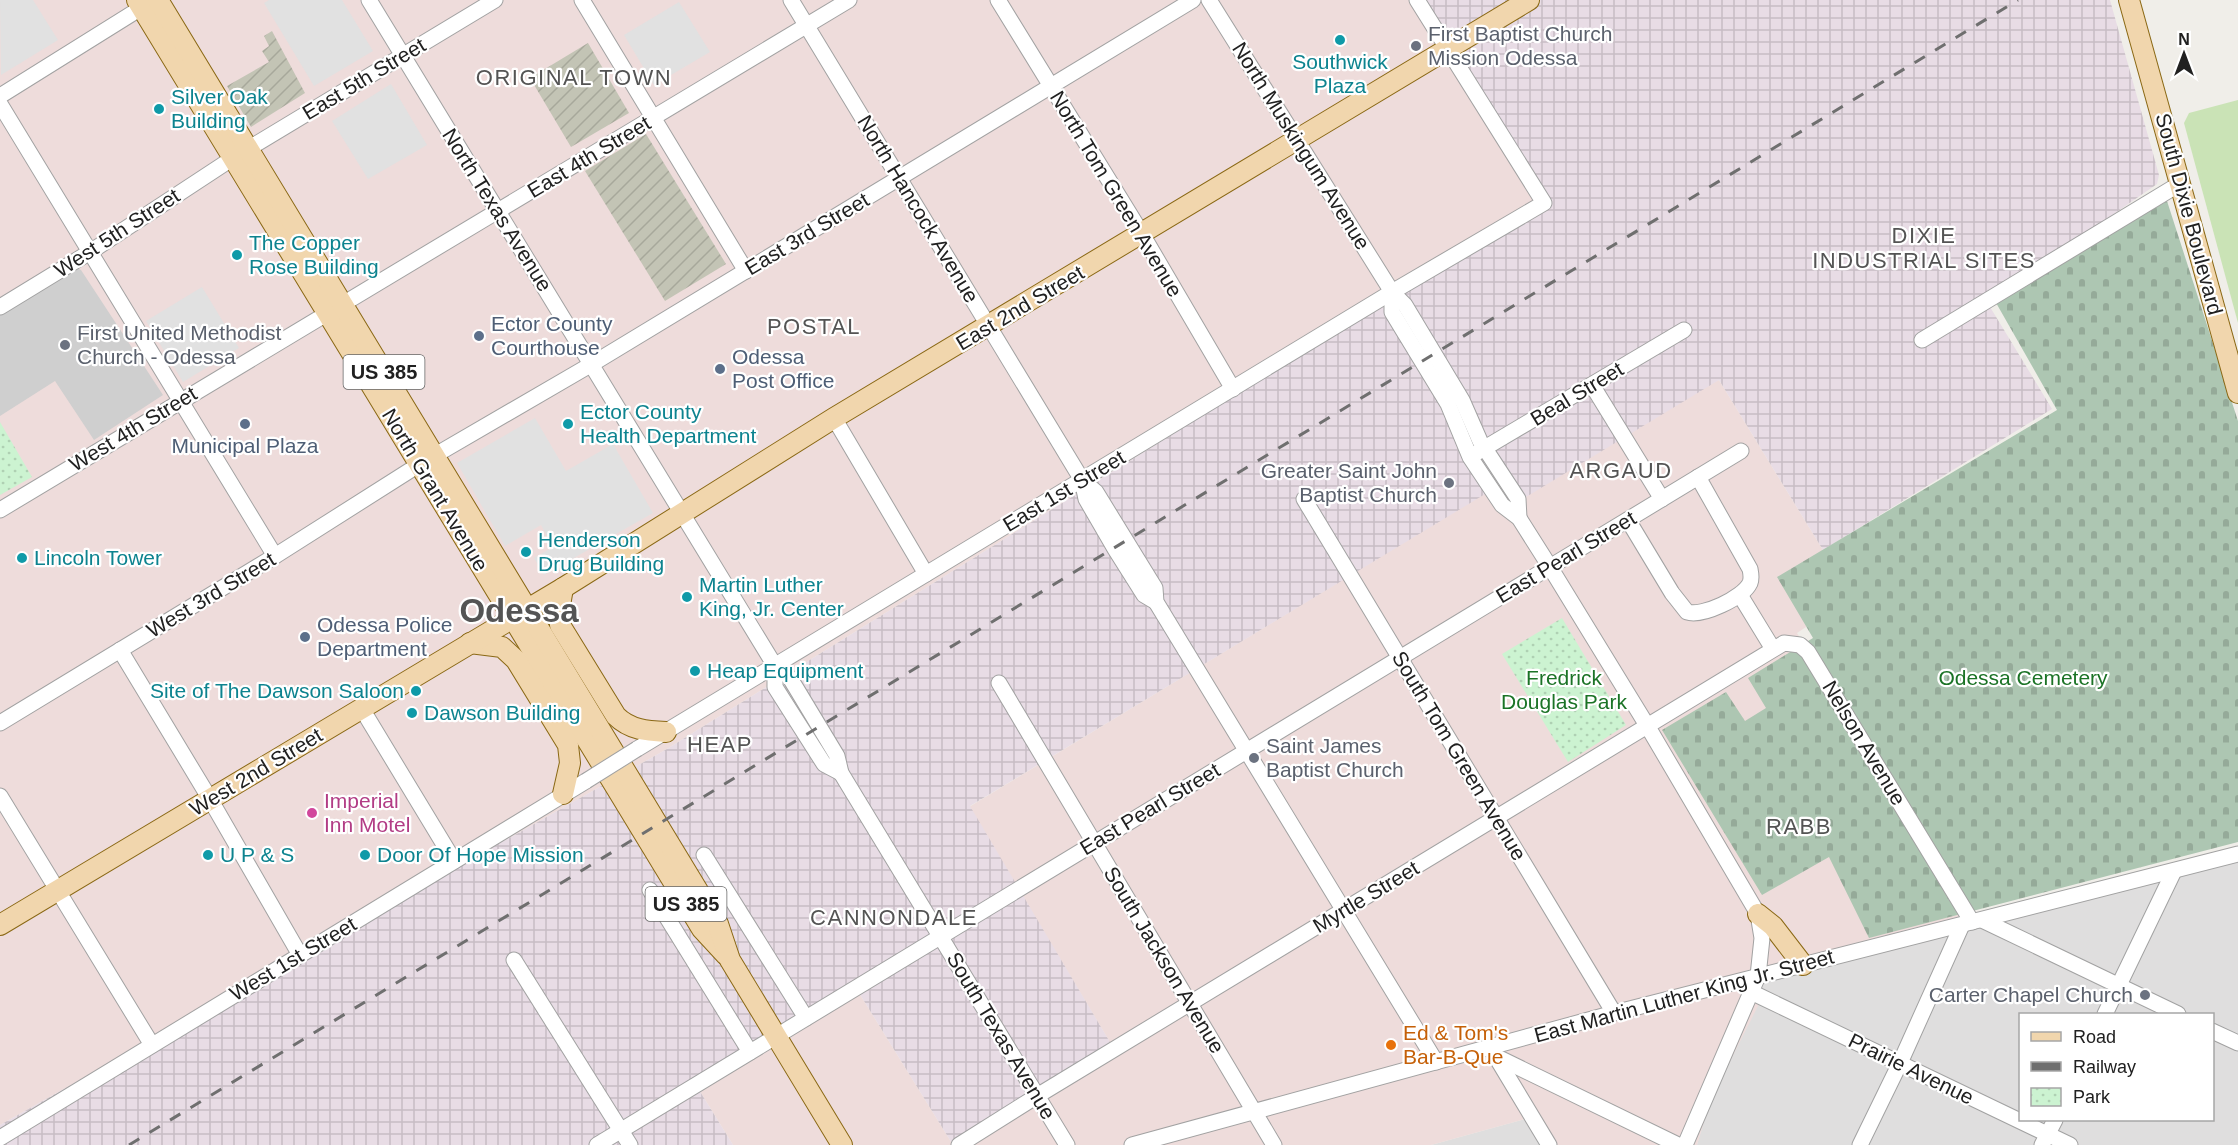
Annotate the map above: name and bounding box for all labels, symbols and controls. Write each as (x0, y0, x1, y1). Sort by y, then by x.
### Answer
place label: First Baptist Church Mission Odessa (1428, 22, 1612, 69)
north arrow (2154, 24, 2214, 84)
text: N (2178, 31, 2190, 48)
street label: East 5th Street (298, 33, 429, 124)
marker: Southwick Plaza (1333, 33, 1347, 47)
street label: North Muskingum Avenue (1228, 38, 1375, 254)
marker: First Baptist Church Mission Odessa (1409, 39, 1423, 53)
place label: Southwick Plaza (1292, 50, 1388, 97)
district label: ORIGINAL TOWN (476, 65, 672, 90)
place label: Silver Oak Building (171, 85, 268, 132)
street label: North Tom Green Avenue (1046, 87, 1187, 301)
marker: Silver Oak Building (152, 102, 166, 116)
street label: East 4th Street (523, 111, 654, 202)
street label: North Hancock Avenue (853, 111, 984, 307)
street label: South Dixie Boulevard (2151, 111, 2227, 317)
street label: North Texas Avenue (438, 124, 557, 295)
street label: West 5th Street (50, 184, 184, 282)
street label: East 3rd Street (741, 188, 873, 280)
district label: DIXIE INDUSTRIAL SITES (1812, 223, 2036, 273)
place label: The Copper Rose Building (249, 231, 379, 278)
marker: The Copper Rose Building (230, 248, 244, 262)
street label: East 2nd Street (952, 260, 1088, 355)
place label: Ector County Courthouse (491, 312, 613, 359)
district label: POSTAL (767, 314, 861, 339)
place label: First United Methodist Church - Odessa (77, 321, 281, 368)
marker: Ector County Courthouse (472, 329, 486, 343)
marker: First United Methodist Church - Odessa (58, 338, 72, 352)
place label: Odessa Post Office (732, 345, 834, 392)
road number: US 385 (344, 355, 424, 389)
street label: Beal Street (1526, 357, 1627, 430)
marker: Odessa Post Office (713, 362, 727, 376)
street label: West 4th Street (65, 381, 201, 476)
place label: Ector County Health Department (580, 400, 756, 447)
street label: North Grant Avenue (378, 404, 493, 575)
marker: Municipal Plaza (238, 417, 252, 431)
marker: Ector County Health Department (561, 417, 575, 431)
place label: Municipal Plaza (171, 434, 319, 457)
street label: East 1st Street (999, 445, 1129, 536)
district label: ARGAUD (1569, 458, 1673, 483)
place label: Greater Saint John Baptist Church (1261, 459, 1437, 506)
marker: Greater Saint John Baptist Church (1442, 476, 1456, 490)
street label: East Pearl Street (1492, 506, 1640, 607)
place label: Henderson Drug Building (538, 528, 664, 575)
marker: Henderson Drug Building (519, 545, 533, 559)
place label: Lincoln Tower (34, 546, 162, 569)
street label: West 3rd Street (142, 547, 279, 642)
marker: Lincoln Tower (15, 551, 29, 565)
place label: Martin Luther King, Jr. Center (699, 573, 844, 620)
marker: Martin Luther King, Jr. Center (680, 590, 694, 604)
district label: Odessa (459, 592, 579, 629)
place label: Odessa Police Department (317, 613, 452, 660)
marker: Odessa Police Department (298, 630, 312, 644)
street label: South Tom Green Avenue (1388, 647, 1531, 864)
place label: Heap Equipment (707, 659, 864, 682)
marker: Heap Equipment (688, 664, 702, 678)
park label: Fredrick Douglas Park (1501, 666, 1628, 713)
park label: Odessa Cemetery (1938, 666, 2108, 689)
street label: Nelson Avenue (1818, 676, 1911, 809)
place label: Site of The Dawson Saloon (150, 679, 404, 702)
marker: Site of The Dawson Saloon (409, 684, 423, 698)
place label: Dawson Building (424, 701, 580, 724)
marker: Dawson Building (405, 706, 419, 720)
street label: West 2nd Street (185, 723, 326, 820)
district label: HEAP (687, 732, 753, 757)
place label: Saint James Baptist Church (1266, 734, 1404, 781)
marker: Saint James Baptist Church (1247, 751, 1261, 765)
street label: East Pearl Street (1076, 758, 1224, 859)
place label: Imperial Inn Motel (324, 789, 410, 836)
marker: Imperial Inn Motel (305, 806, 319, 820)
district label: RABB (1766, 814, 1832, 839)
place label: U P & S (220, 843, 294, 866)
place label: Door Of Hope Mission (377, 843, 584, 866)
marker: U P & S (201, 848, 215, 862)
marker: Door Of Hope Mission (358, 848, 372, 862)
street label: Myrtle Street (1309, 856, 1423, 937)
street label: South Jackson Avenue (1100, 862, 1229, 1057)
road number: US 385 (646, 887, 726, 921)
district label: CANNONDALE (810, 905, 978, 930)
street label: West 1st Street (225, 912, 360, 1005)
street label: East Martin Luther King Jr. Street (1532, 944, 1836, 1047)
street label: South Texas Avenue (942, 948, 1060, 1123)
place label: Carter Chapel Church (1929, 983, 2133, 1006)
marker: Carter Chapel Church (2138, 988, 2152, 1002)
legend (2019, 1013, 2214, 1121)
place label: Ed & Tom's Bar-B-Que (1403, 1021, 1508, 1068)
text: Road (2073, 1027, 2116, 1047)
street label: Prairie Avenue (1845, 1028, 1977, 1109)
marker: Ed & Tom's Bar-B-Que (1384, 1038, 1398, 1052)
text: Railway (2073, 1057, 2136, 1077)
text: Park (2073, 1087, 2111, 1107)

